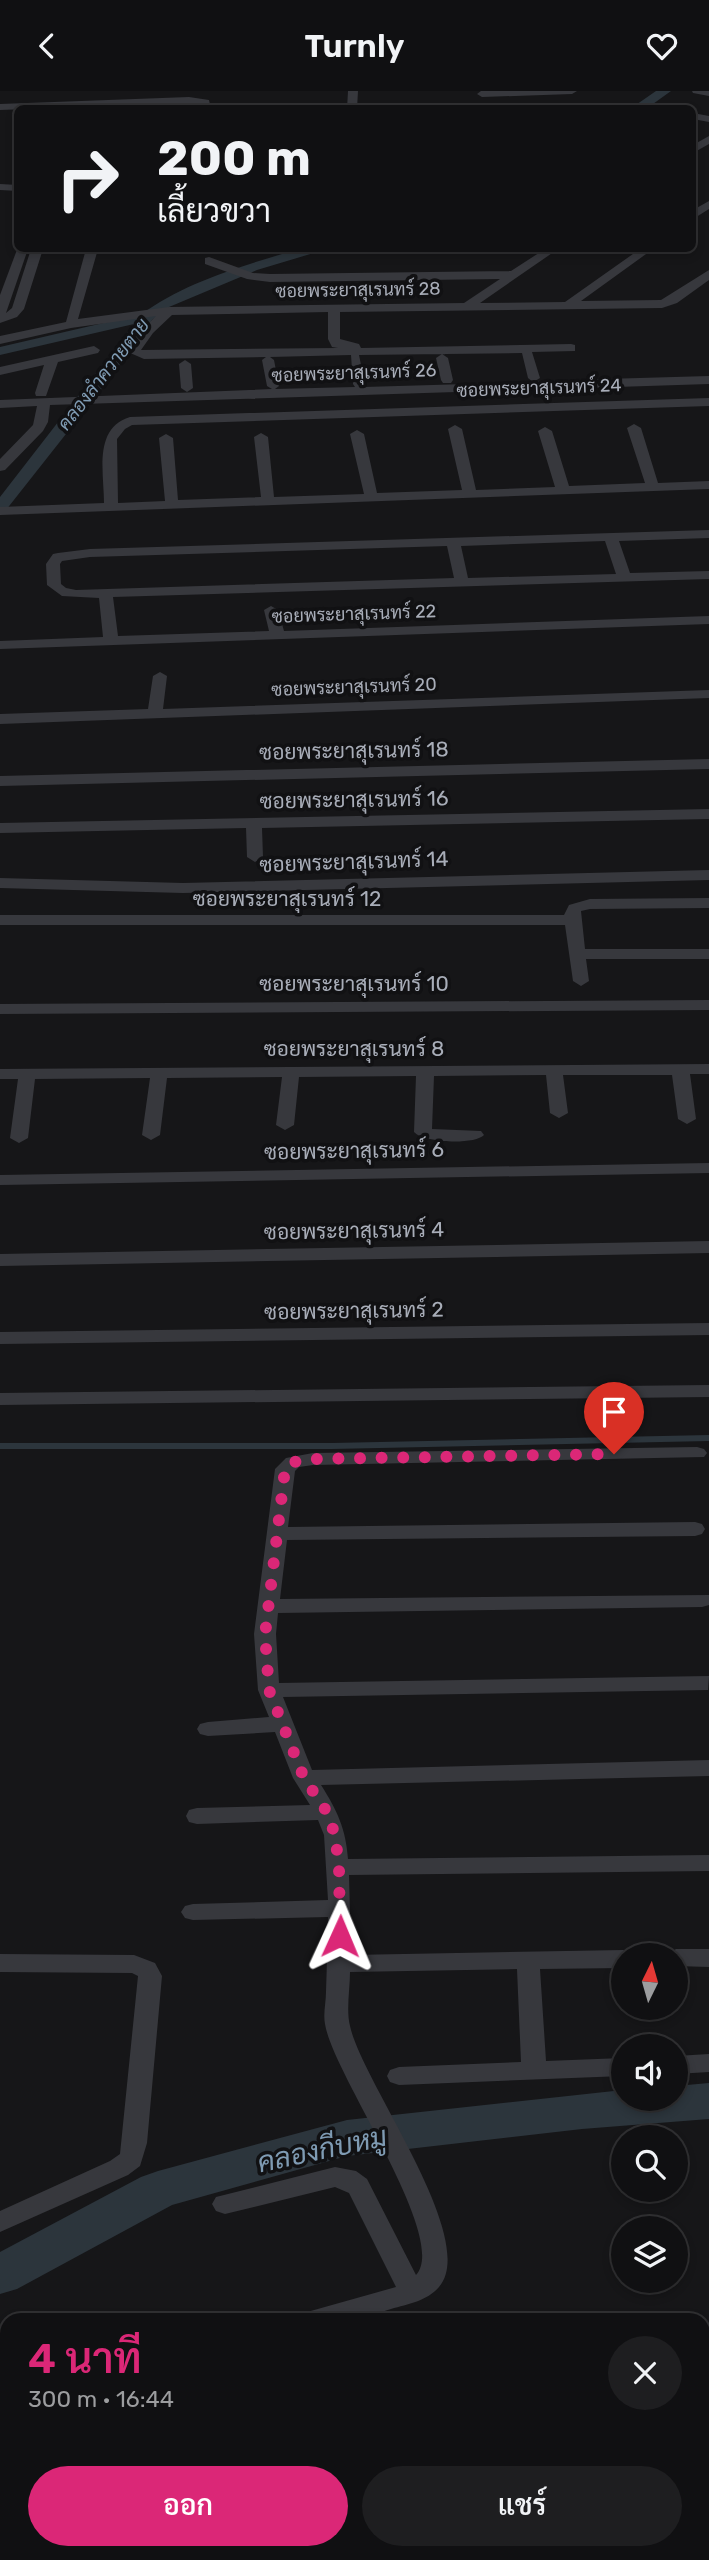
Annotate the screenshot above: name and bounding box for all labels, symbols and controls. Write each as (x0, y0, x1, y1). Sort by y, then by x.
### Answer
icon: back (28, 27, 66, 65)
text: Turnly (305, 27, 404, 65)
icon: heart (643, 27, 681, 65)
text: 200 m (157, 129, 311, 187)
icon: right (42, 133, 133, 224)
text: เลี้ยวขวา (157, 192, 271, 230)
street label: ซอยพระยาสุเรนทร์ 28 (275, 276, 441, 303)
water label: คลองลำควายตาย (53, 314, 154, 435)
street label: ซอยพระยาสุเรนทร์ 26 (271, 357, 437, 388)
street label: ซอยพระยาสุเรนทร์ 24 (456, 372, 622, 403)
street label: ซอยพระยาสุเรนทร์ 22 (271, 598, 437, 629)
street label: ซอยพระยาสุเรนทร์ 20 (271, 671, 437, 702)
street label: ซอยพระยาสุเรนทร์ 18 (259, 735, 449, 767)
street label: ซอยพระยาสุเรนทร์ 16 (259, 784, 449, 816)
street label: ซอยพระยาสุเรนทร์ 14 (259, 845, 449, 879)
street label: ซอยพระยาสุเรนทร์ 12 (193, 885, 381, 913)
street label: ซอยพระยาสุเรนทร์ 10 (259, 970, 449, 998)
street label: ซอยพระยาสุเรนทร์ 8 (264, 1035, 444, 1063)
street label: ซอยพระยาสุเรนทร์ 6 (264, 1135, 444, 1167)
street label: ซอยพระยาสุเรนทร์ 4 (264, 1215, 444, 1247)
street label: ซอยพระยาสุเรนทร์ 2 (264, 1295, 444, 1327)
pin (584, 1382, 644, 1454)
icon: arrive (595, 1393, 633, 1431)
position arrow (303, 1899, 377, 1973)
north arrow (611, 1943, 688, 2019)
map controls (611, 1943, 688, 2293)
button: sound (611, 2034, 688, 2111)
water label: คลองกีบหมู (254, 2118, 390, 2182)
button: search (611, 2125, 688, 2202)
button: layers (611, 2216, 688, 2293)
text: 4 นาที (28, 2334, 142, 2384)
button: close (608, 2336, 682, 2410)
text: 300 m · 16:44 (28, 2385, 174, 2413)
button: ออก (28, 2466, 348, 2546)
button: แชร์ (362, 2466, 682, 2546)

